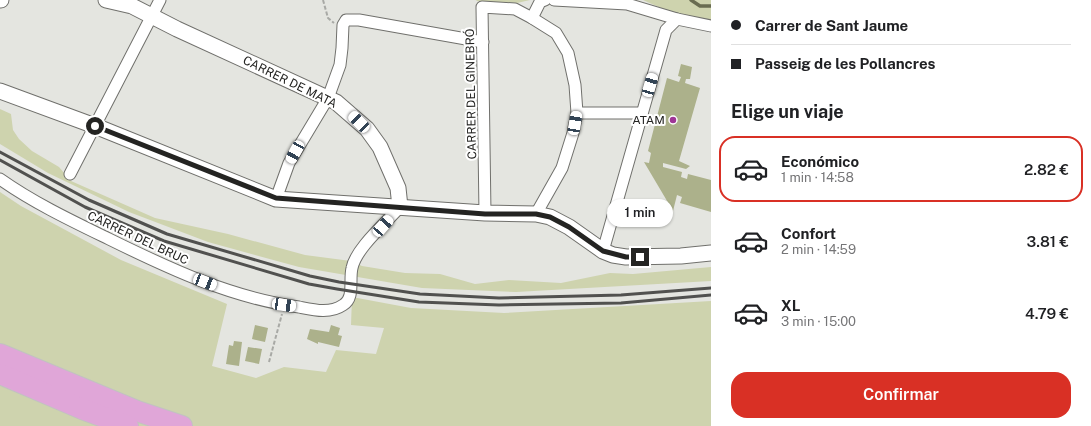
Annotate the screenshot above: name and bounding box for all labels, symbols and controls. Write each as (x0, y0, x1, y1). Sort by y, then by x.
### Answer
text: Carrer de Sant Jaume (755, 17, 908, 34)
street label: CARRER DEL GINEBRÓ (463, 28, 479, 160)
street label: CARRER DE MATA (241, 53, 340, 111)
text: Passeig de les Pollancres (755, 55, 935, 72)
car (641, 72, 659, 98)
text: Elige un viaje (731, 101, 844, 122)
car (346, 109, 372, 135)
car (567, 110, 583, 136)
place label: ATAM (632, 113, 665, 127)
marker: ATAM (668, 115, 678, 125)
route start (86, 117, 104, 135)
car (284, 139, 306, 165)
icon: car (733, 151, 769, 187)
text: Económico (781, 153, 859, 170)
text: 2.82 € (1024, 161, 1069, 178)
text: 1 min · 14:58 (781, 170, 854, 185)
callout: 1 min (607, 199, 673, 227)
text: 1 min (625, 205, 655, 220)
street label: CARRER DEL BRUC (85, 208, 191, 268)
car (371, 213, 395, 239)
icon: car (733, 223, 769, 259)
text: Confort (781, 225, 836, 242)
text: 3.81 € (1026, 233, 1069, 250)
text: 2 min · 14:59 (781, 242, 856, 257)
route end (631, 248, 649, 266)
car (192, 272, 218, 292)
icon: car (733, 295, 769, 331)
car (271, 297, 297, 313)
text: XL (781, 297, 800, 314)
text: 4.79 € (1025, 305, 1069, 322)
text: 3 min · 15:00 (781, 314, 856, 329)
button: Confirmar (731, 372, 1071, 418)

